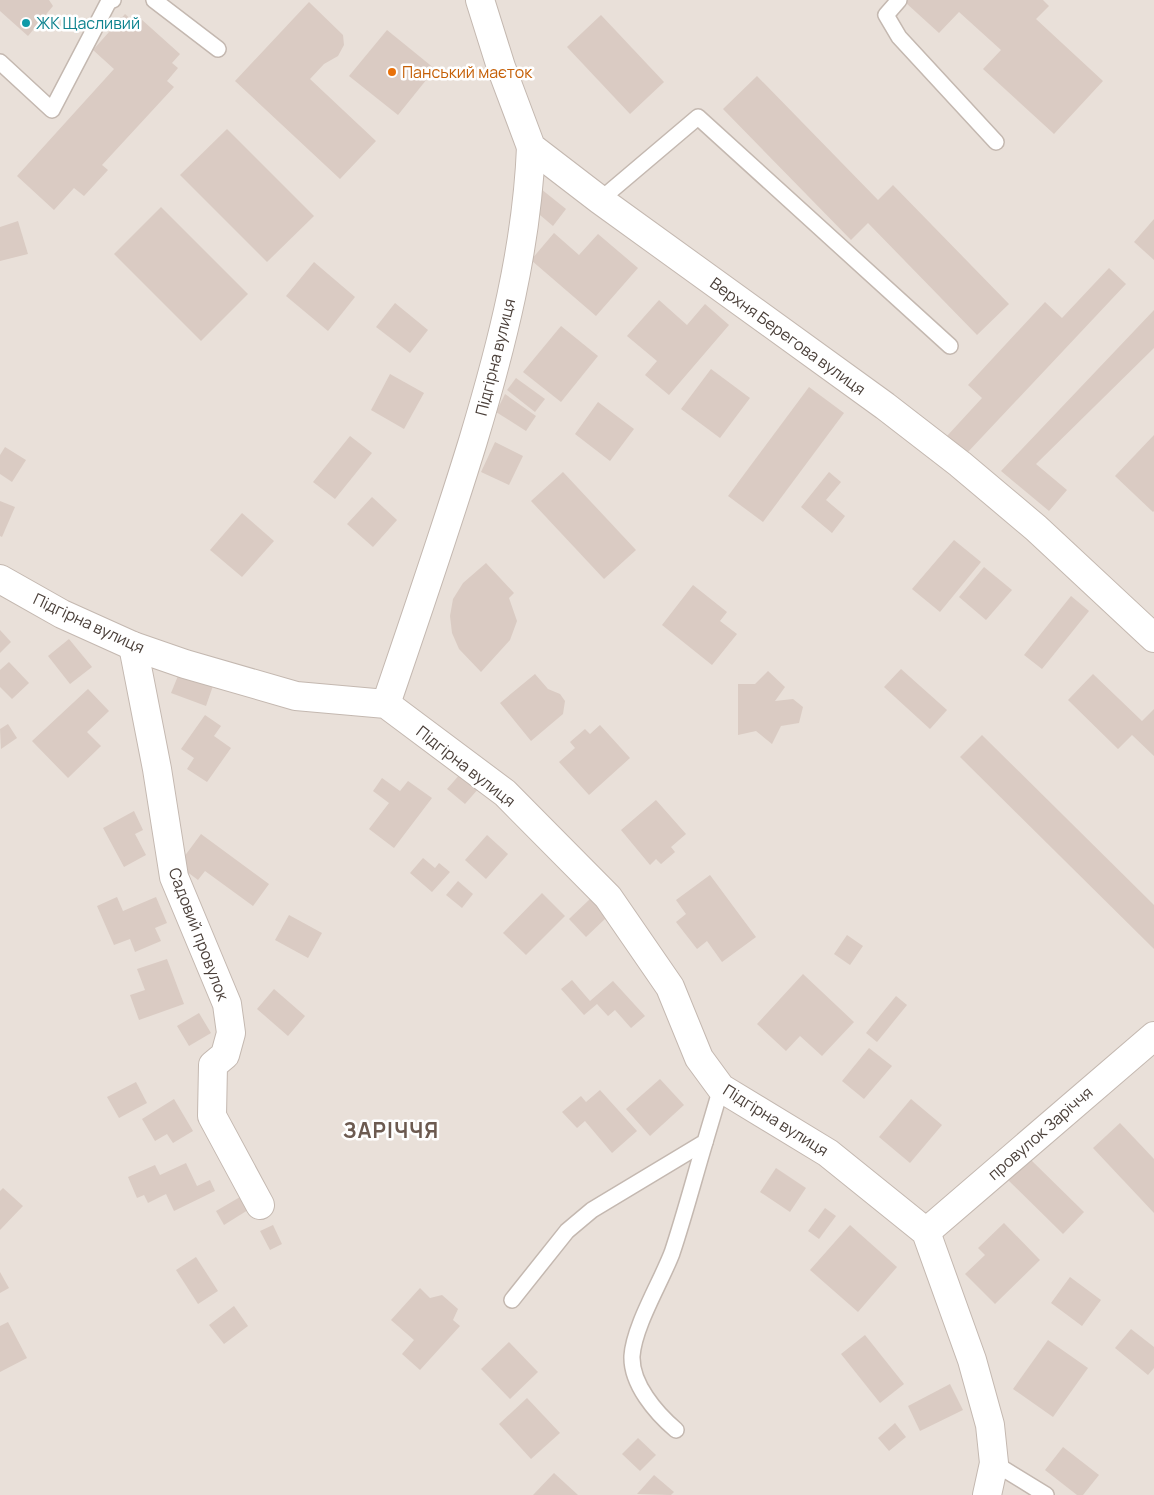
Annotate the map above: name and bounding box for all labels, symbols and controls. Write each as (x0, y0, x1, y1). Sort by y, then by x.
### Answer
place label: ЖК Щасливий (36, 12, 140, 34)
marker: ЖК Щасливий (20, 17, 32, 29)
place label: Панський маєток (402, 61, 533, 83)
marker: Панський маєток (386, 66, 398, 78)
street label: Верхня Берегова вулиця (706, 272, 870, 400)
street label: Підгірна вулиця (470, 296, 520, 418)
street label: Підгірна вулиця (30, 588, 148, 658)
street label: Підгірна вулиця (412, 720, 520, 812)
street label: Садовий провулок (164, 864, 235, 1005)
street label: Підгірна вулиця (719, 1079, 833, 1161)
street label: провулок Заріччя (983, 1081, 1097, 1185)
district label: ЗАРІЧЧЯ (343, 1116, 439, 1144)

